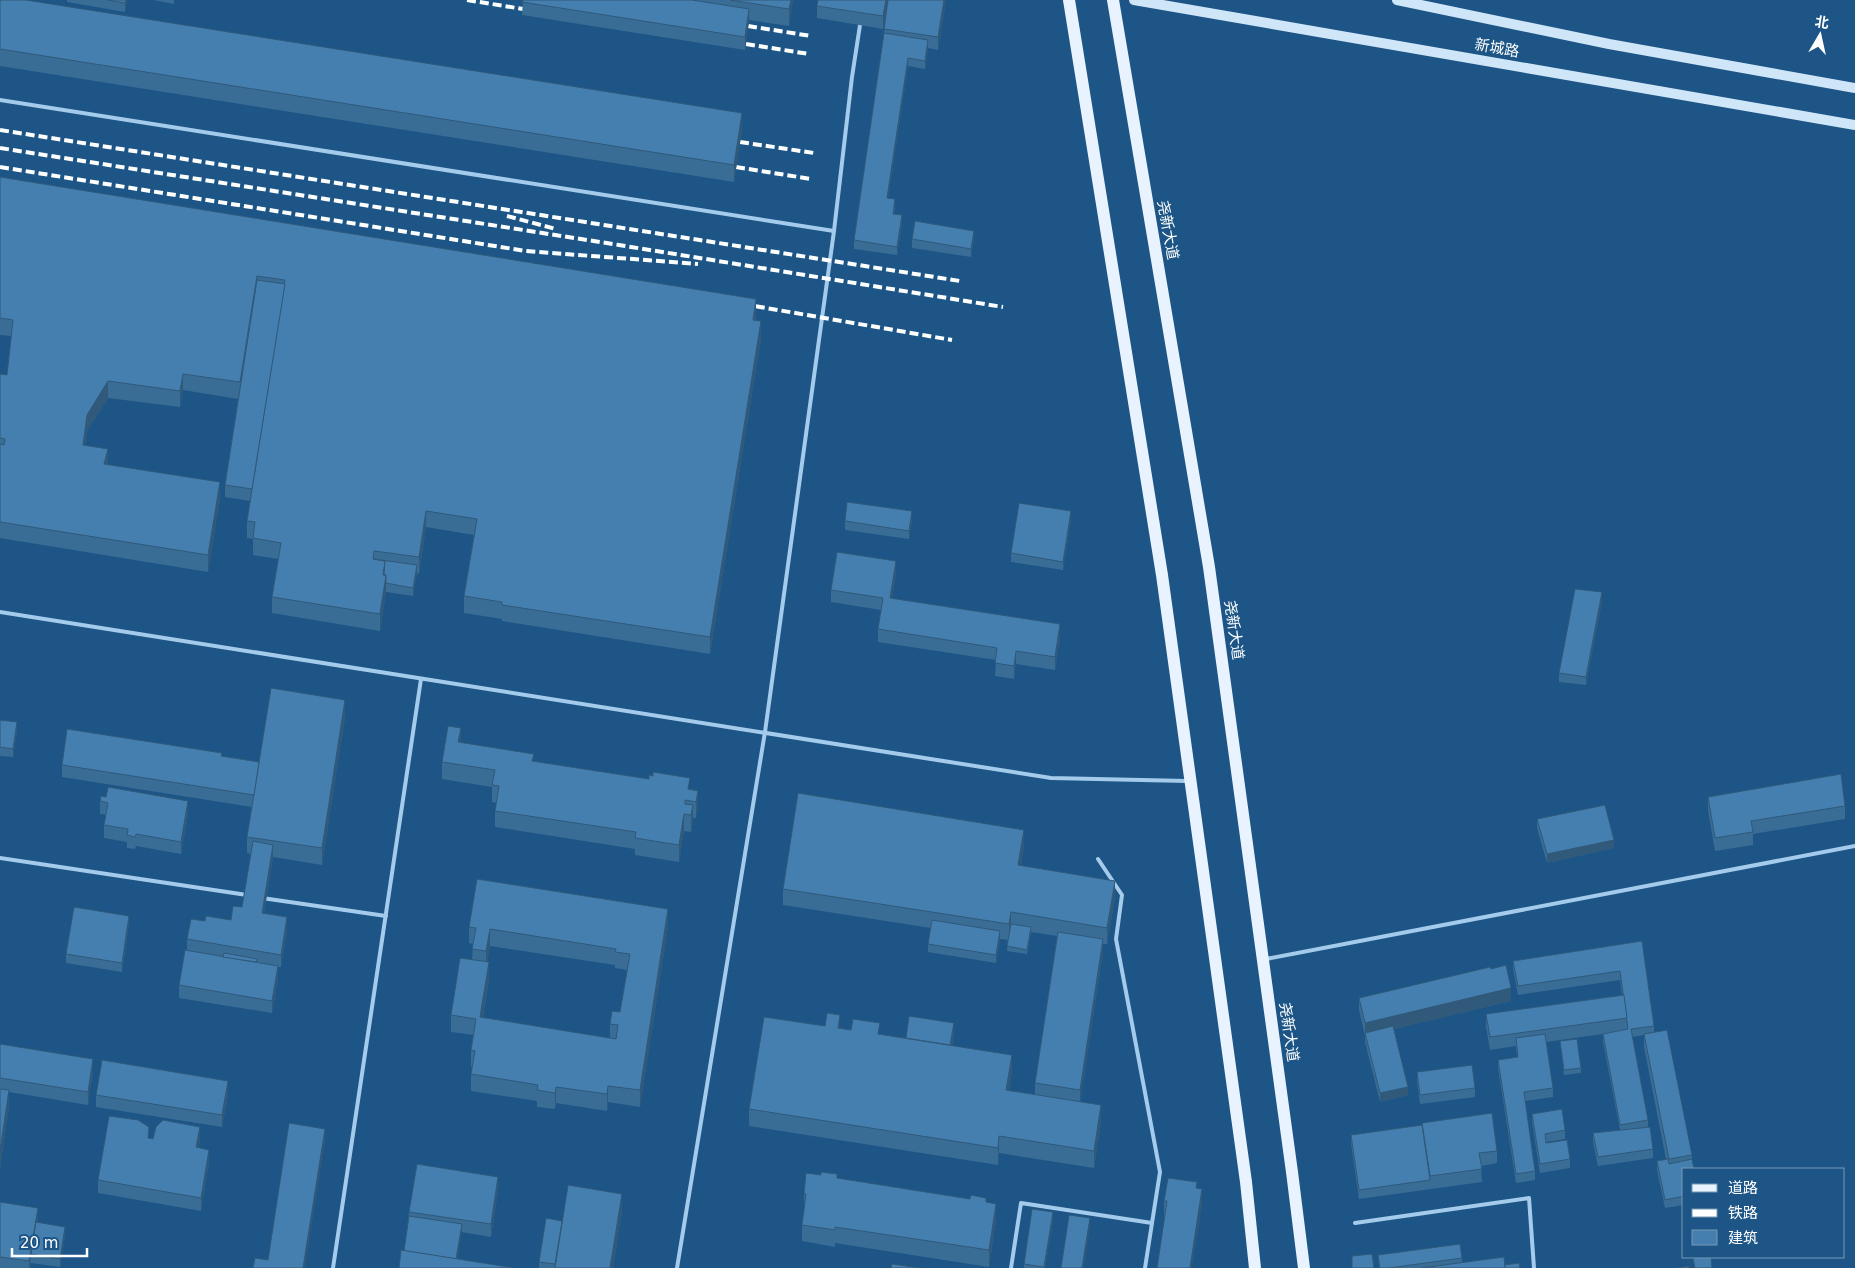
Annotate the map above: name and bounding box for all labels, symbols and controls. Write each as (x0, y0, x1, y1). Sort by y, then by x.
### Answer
north arrow (1795, 10, 1845, 60)
text: 北 (1814, 13, 1830, 31)
street label: 新城路 (1473, 35, 1521, 61)
street label: 尧新大道 (1154, 199, 1182, 261)
street label: 尧新大道 (1221, 599, 1247, 661)
street label: 尧新大道 (1276, 1001, 1302, 1063)
legend (1682, 1168, 1845, 1258)
text: 道路 (1728, 1179, 1758, 1197)
text: 铁路 (1728, 1204, 1758, 1222)
scale bar (12, 1226, 88, 1258)
text: 建筑 (1728, 1229, 1758, 1247)
text: 20 m (20, 1234, 58, 1252)

